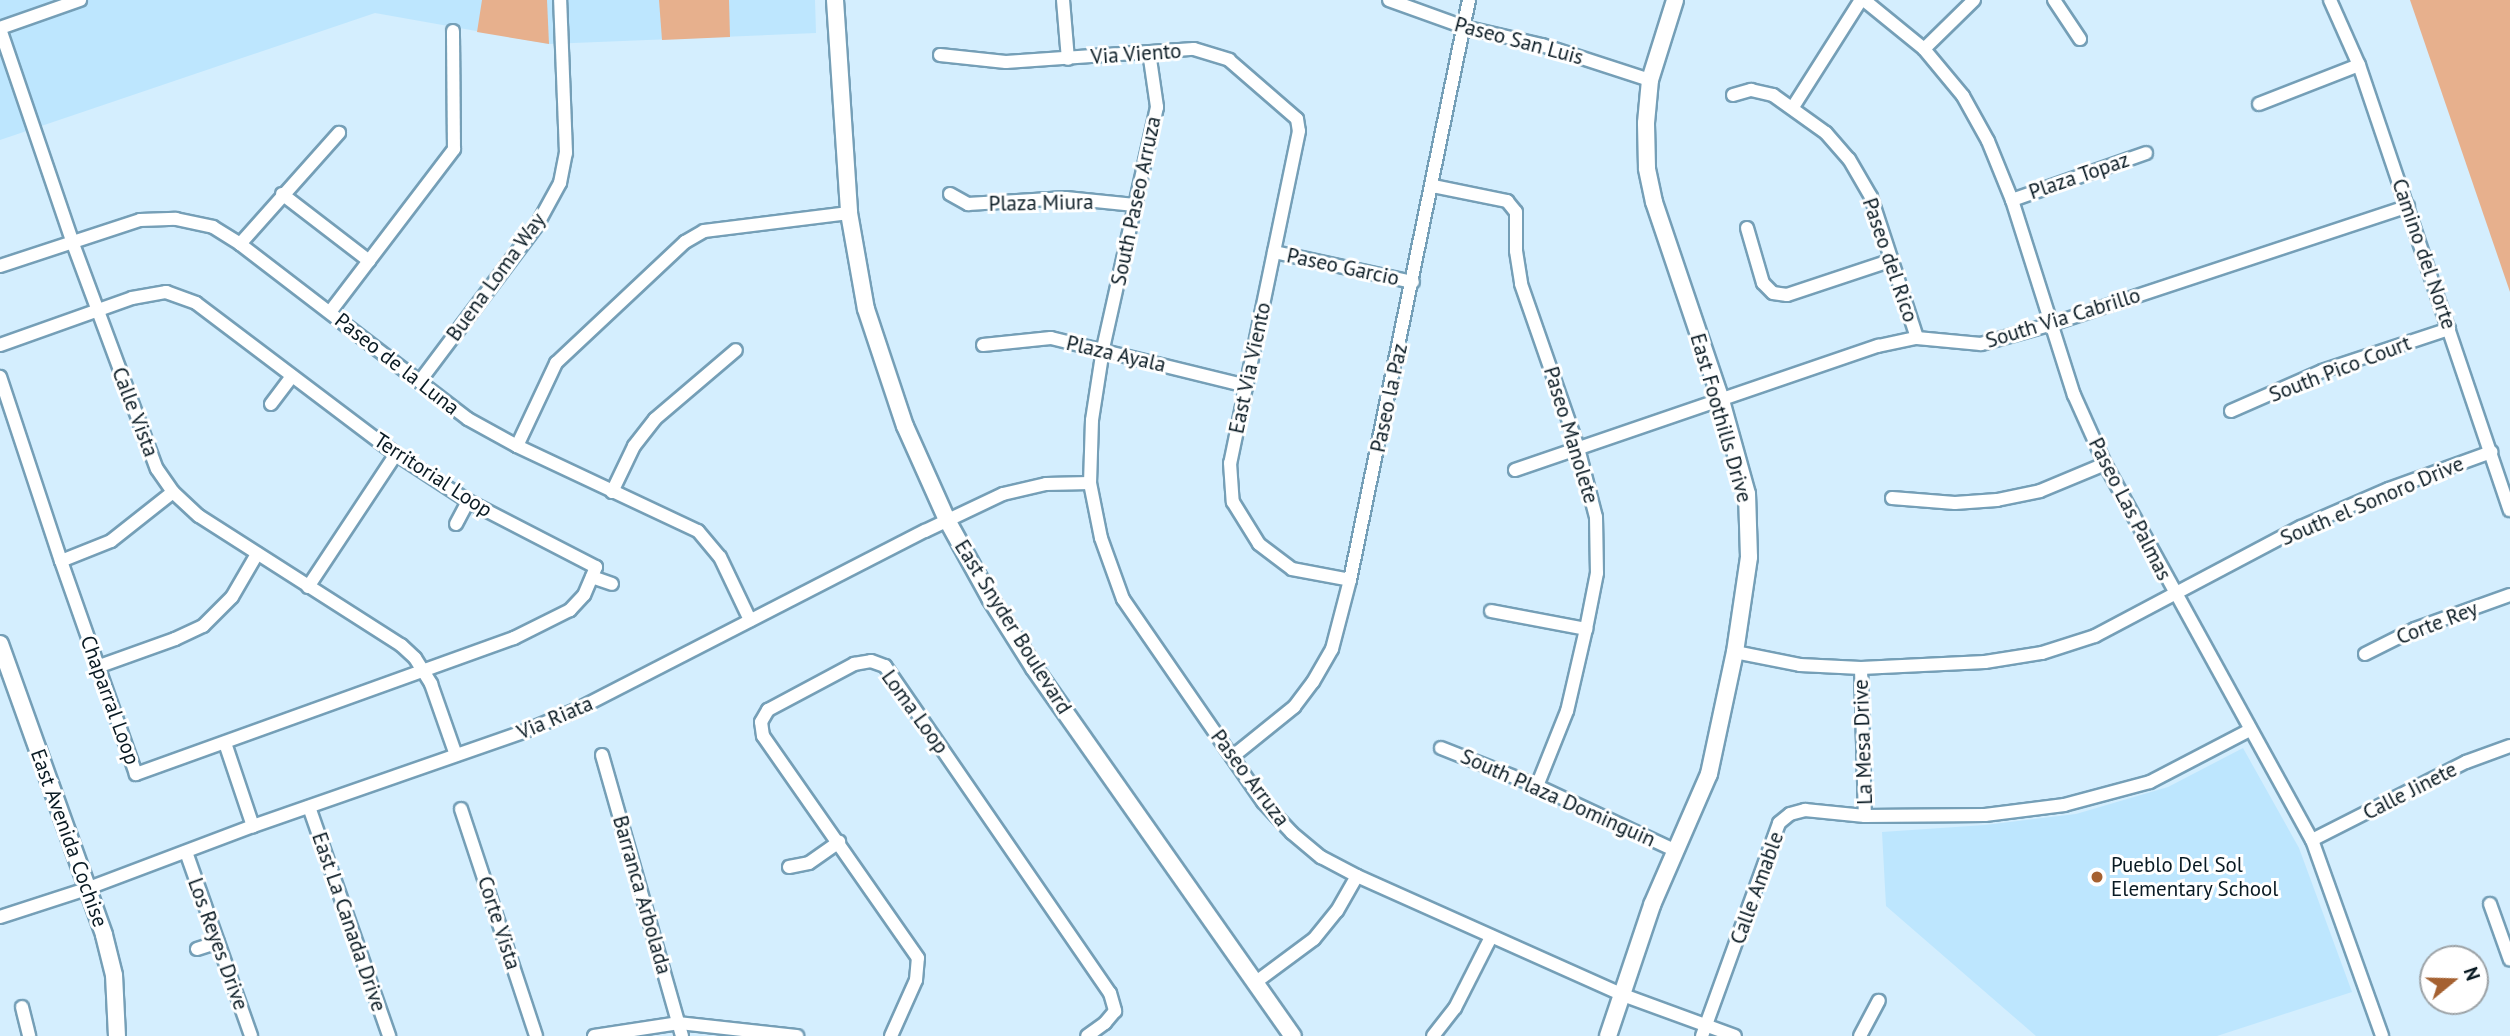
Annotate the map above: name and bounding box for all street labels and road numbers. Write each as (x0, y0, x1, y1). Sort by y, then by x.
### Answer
street label: Paseo San Luis (1452, 12, 1586, 70)
street label: Via Viento (1090, 38, 1182, 70)
street label: South Paseo Arruza (1106, 114, 1166, 288)
street label: Plaza Topaz (2025, 147, 2133, 205)
street label: Camino del Norte (2386, 175, 2462, 333)
street label: Plaza Miura (988, 189, 1094, 217)
street label: Paseo del Rico (1857, 195, 1923, 325)
street label: Buena Loma Way (441, 208, 551, 346)
street label: Paseo Garcio (1284, 243, 1402, 291)
street label: South Via Cabrillo (1982, 282, 2144, 354)
street label: East Via Viento (1224, 300, 1276, 436)
street label: Paseo de la Luna (330, 308, 464, 420)
street label: Plaza Ayala (1063, 330, 1169, 378)
street label: South Pico Court (2266, 330, 2414, 408)
street label: East Foothills Drive (1685, 331, 1757, 505)
street label: Paseo la Paz (1365, 341, 1413, 455)
street label: Calle Vista (106, 363, 164, 461)
street label: Paseo Manolete (1538, 364, 1604, 506)
street label: Territorial Loop (369, 427, 497, 523)
street label: Paseo Las Palmas (2083, 433, 2177, 585)
street label: South el Sonoro Drive (2277, 451, 2467, 551)
street label: East Snyder Boulevard (949, 535, 1077, 719)
street label: Corte Rey (2393, 596, 2481, 650)
street label: Chaparral Loop (75, 632, 145, 768)
street label: Loma Loop (876, 665, 954, 759)
street label: La Mesa Drive (1848, 679, 1878, 805)
street label: Via Riata (513, 691, 597, 745)
street label: Paseo Arruza (1205, 724, 1295, 832)
street label: South Plaza Dominguin (1457, 744, 1659, 852)
street label: East Avenida Cochise (25, 745, 113, 931)
street label: Calle Jinete (2359, 757, 2461, 825)
street label: Barranca Arbolada (607, 812, 677, 978)
street label: Calle Amable (1725, 828, 1789, 948)
street label: East La Canada Drive (306, 829, 392, 1015)
street label: Corte Vista (472, 873, 526, 973)
street label: Los Reyes Drive (182, 875, 254, 1013)

